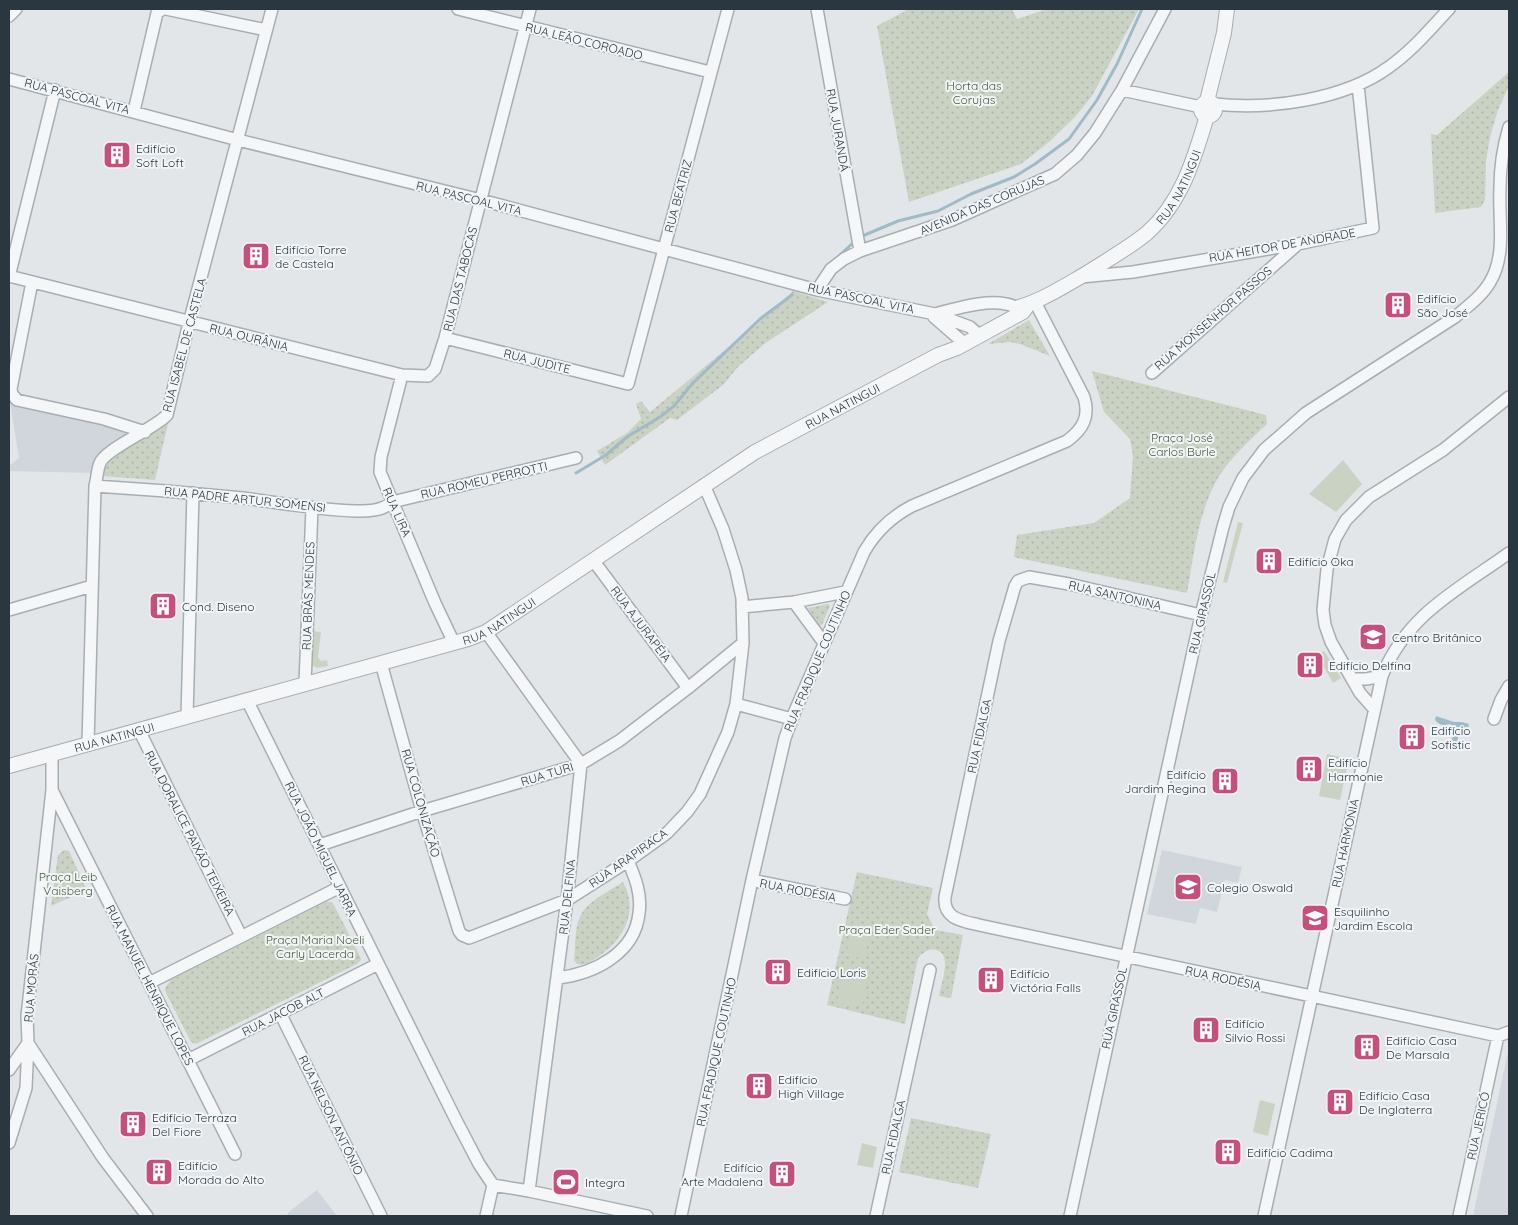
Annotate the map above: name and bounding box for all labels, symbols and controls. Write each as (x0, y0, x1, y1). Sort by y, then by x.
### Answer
street label: RUA LEÃO COROADO (524, 19, 644, 63)
street label: RUA PASCOAL VITA (23, 75, 132, 117)
park label: Horta das Corujas (946, 78, 1002, 107)
street label: RUA JURANDÁ (823, 87, 853, 173)
building icon: Edifício Soft Loft (102, 140, 132, 170)
place label: Edifício Soft Loft (136, 141, 184, 170)
street label: RUA NATINGUI (1152, 148, 1204, 227)
street label: RUA BEATRIZ (661, 157, 695, 234)
street label: AVENIDA DAS CORUJAS (917, 172, 1047, 238)
street label: RUA PASCOAL VITA (415, 178, 524, 218)
street label: RUA DAS TABOCAS (440, 225, 480, 333)
street label: RUA HEITOR DE ANDRADE (1208, 225, 1357, 265)
building icon: Edifício Torre de Castela (241, 241, 271, 271)
place label: Edifício Torre de Castela (275, 242, 347, 271)
street label: RUA MONSENHOR PASSOS (1151, 263, 1275, 373)
street label: RUA ISABEL DE CASTELA (159, 276, 209, 414)
street label: RUA PASCOAL VITA (806, 279, 916, 317)
building icon: Edifício São José (1383, 290, 1413, 320)
place label: Edifício São José (1417, 291, 1468, 320)
street label: RUA OURÂNIA (208, 320, 290, 354)
street label: RUA JUDITE (502, 345, 572, 377)
street label: RUA NATINGUI (802, 380, 882, 432)
park label: Praça José Carlos Burle (1148, 430, 1216, 459)
street label: RUA ROMEU PERROTTI (419, 458, 549, 502)
street label: RUA PADRE ARTUR SOMENSI (163, 483, 327, 515)
street label: RUA LIRA (379, 485, 415, 539)
street label: RUA BRÁS MENDES (299, 541, 317, 651)
building icon: Edifício Oka (1254, 546, 1284, 576)
place label: Edifício Oka (1288, 554, 1354, 569)
street label: RUA GIRASSOL (1185, 570, 1219, 655)
street label: RUA SANTONINA (1067, 577, 1163, 613)
street label: RUA AJURAPÉIA (608, 583, 675, 665)
street label: RUA FRADIQUE COUTINHO (780, 588, 854, 734)
building icon: Cond. Diseno (148, 591, 178, 621)
street label: RUA NATINGUI (461, 594, 538, 648)
place label: Cond. Diseno (182, 599, 255, 614)
school or university icon: Centro Britânico (1358, 622, 1388, 652)
place label: Centro Britânico (1392, 630, 1482, 645)
building icon: Edifício Delfina (1295, 650, 1325, 680)
place label: Edifício Delfina (1329, 658, 1411, 673)
street label: RUA FIDALGA (964, 697, 994, 775)
street label: RUA NATINGUI (72, 719, 156, 755)
building icon: Edifício Sofistic (1397, 722, 1427, 752)
place label: Edifício Sofistic (1431, 723, 1471, 752)
street label: RUA COLONIZAÇÃO (398, 747, 444, 859)
street label: RUA DORALICE PAIXÃO TEIXEIRA (142, 748, 238, 918)
building icon: Edifício Harmonie (1294, 754, 1324, 784)
place label: Edifício Harmonie (1328, 755, 1383, 784)
street label: RUA TURI (519, 759, 575, 789)
building icon: Edifício Jardim Regina (1210, 766, 1240, 796)
place label: Edifício Jardim Regina (1124, 767, 1206, 796)
street label: RUA JOÃO MIGUEL JARRA (282, 779, 360, 919)
street label: RUA HARMONIA (1328, 797, 1362, 889)
street label: RUA ARAPIRACA (586, 825, 670, 891)
street label: RUA DELFINA (556, 858, 578, 935)
park label: Praça Leib Vaisberg (39, 869, 97, 898)
school or university icon: Colegio Oswald (1173, 872, 1203, 902)
street label: RUA RODÉSIA (759, 875, 838, 905)
place label: Colegio Oswald (1207, 880, 1293, 895)
street label: RUA MANUEL HENRIQUE LOPES (103, 902, 197, 1068)
school or university icon: Esquilinho Jardim Escola (1300, 903, 1330, 933)
place label: Esquilinho Jardim Escola (1334, 904, 1413, 933)
park label: Praça Eder Sader (838, 922, 936, 937)
park label: Praça Maria Noeli Carly Lacerda (266, 932, 364, 961)
street label: RUA MORÁS (21, 953, 42, 1023)
building icon: Edifício Loris (763, 957, 793, 987)
street label: RUA RODÉSIA (1184, 963, 1263, 993)
place label: Edifício Loris (797, 965, 867, 980)
building icon: Edifício Victória Falls (976, 965, 1006, 995)
street label: RUA GIRASSOL (1098, 965, 1130, 1050)
place label: Edifício Victória Falls (1010, 966, 1081, 995)
street label: RUA FRADIQUE COUTINHO (693, 976, 739, 1128)
street label: RUA JACOB ALT (239, 985, 327, 1039)
building icon: Edifício Silvio Rossi (1191, 1015, 1221, 1045)
place label: Edifício Silvio Rossi (1225, 1016, 1285, 1045)
building icon: Edifício Casa De Marsala (1352, 1032, 1382, 1062)
place label: Edifício Casa De Marsala (1386, 1033, 1457, 1062)
street label: RUA NELSON ANTÔNIO (295, 1053, 367, 1177)
building icon: Edifício High Village (744, 1071, 774, 1101)
place label: Edifício High Village (778, 1072, 844, 1101)
building icon: Edifício Casa De Inglaterra (1325, 1087, 1355, 1117)
place label: Edifício Casa De Inglaterra (1359, 1088, 1432, 1117)
street label: RUA JERICÓ (1463, 1091, 1493, 1161)
street label: RUA FIDALGA (878, 1098, 908, 1176)
building icon: Edifício Terraza Del Fiore (118, 1109, 148, 1139)
place label: Edifício Terraza Del Fiore (152, 1110, 237, 1139)
building icon: Edifício Cadima (1213, 1137, 1243, 1167)
place label: Edifício Cadima (1247, 1145, 1333, 1160)
building icon: Edifício Morada do Alto (144, 1157, 174, 1187)
place label: Edifício Morada do Alto (178, 1158, 264, 1187)
building icon: Edifício Arte Madalena (767, 1159, 797, 1189)
place label: Edifício Arte Madalena (681, 1160, 763, 1189)
sports icon: Integra (551, 1167, 581, 1197)
place label: Integra (585, 1175, 625, 1190)

